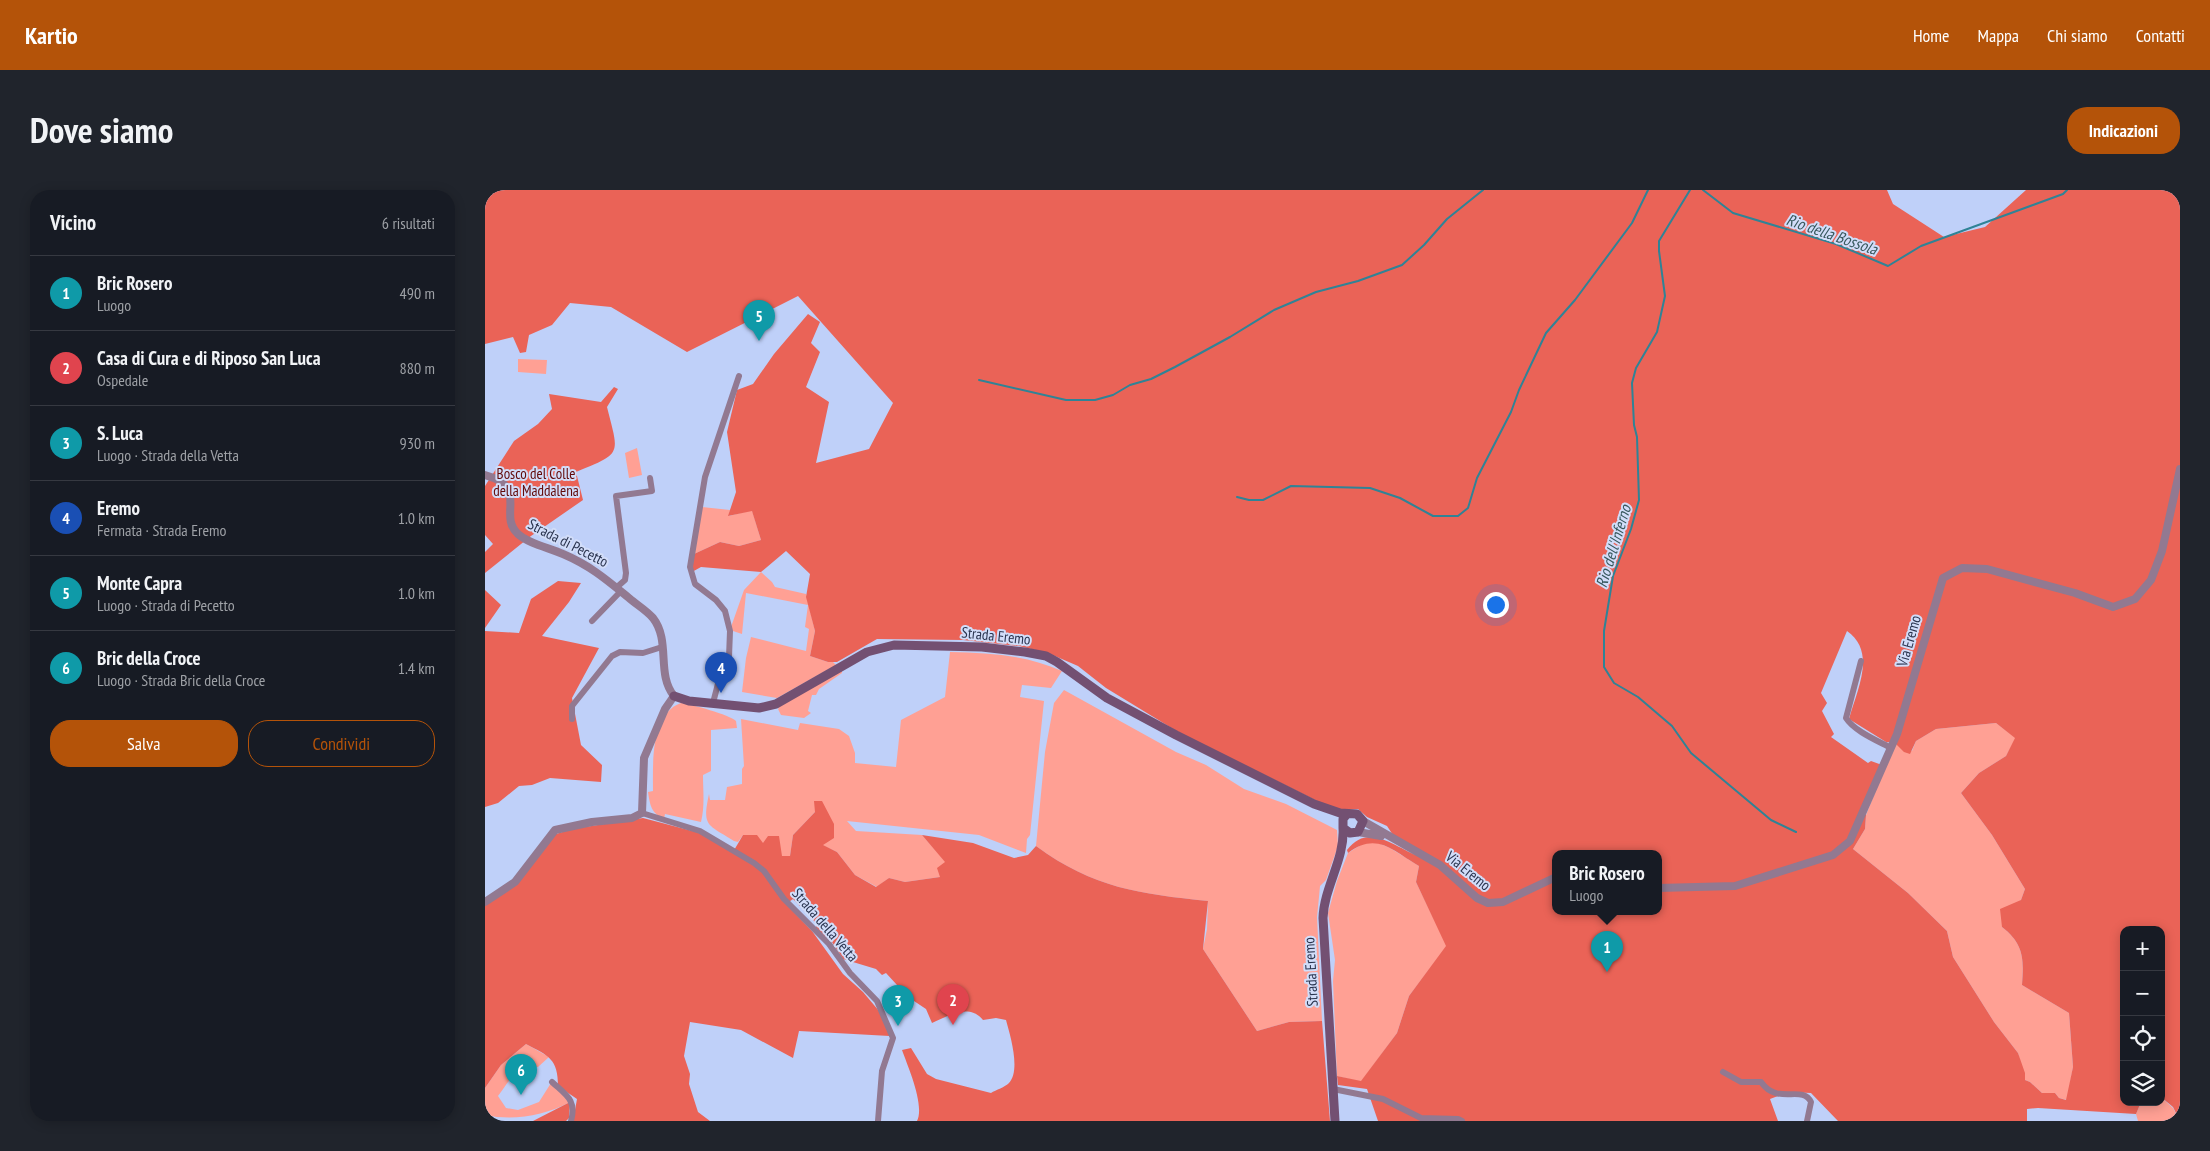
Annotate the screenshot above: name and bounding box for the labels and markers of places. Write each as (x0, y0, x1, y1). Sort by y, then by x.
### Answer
pin: 5 (743, 300, 775, 341)
pin: 4 (705, 652, 737, 693)
pin: 1 (1591, 931, 1623, 972)
pin: 2 (937, 984, 969, 1025)
pin: 3 (882, 985, 914, 1026)
pin: 6 (505, 1054, 537, 1095)

